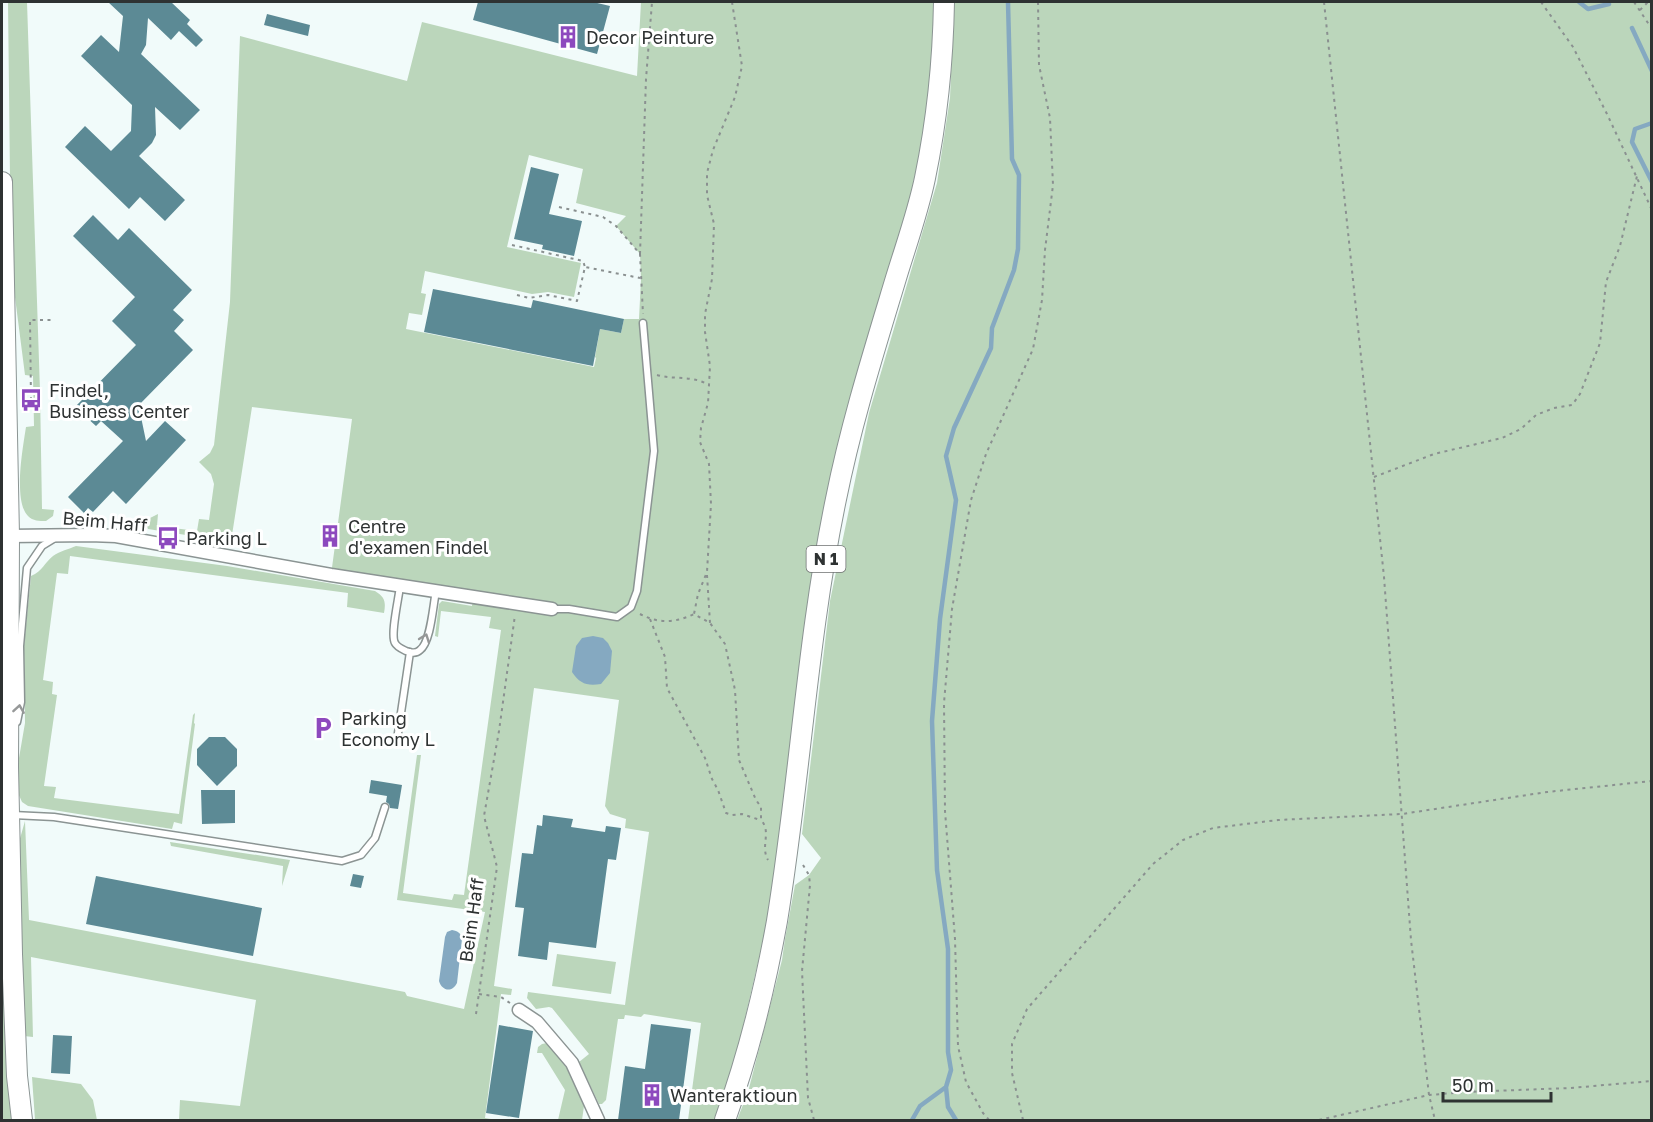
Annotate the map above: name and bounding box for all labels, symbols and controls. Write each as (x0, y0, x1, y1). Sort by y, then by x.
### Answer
building icon: Decor Peinture (555, 24, 581, 50)
place label: Decor Peinture (586, 26, 714, 48)
place label: Findel, Business Center (49, 379, 190, 422)
bus stop icon: Findel, Business Center (18, 387, 44, 413)
street label: Beim Haff (62, 506, 149, 536)
place label: Centre d'examen Findel (348, 515, 489, 558)
building icon: Centre d'examen Findel (317, 523, 343, 549)
bus stop icon: Parking L (155, 525, 181, 551)
place label: Parking L (186, 527, 267, 549)
road number: N 1 (806, 546, 846, 572)
one-way arrow (418, 634, 431, 644)
one-way arrow (12, 704, 25, 714)
place label: Parking Economy L (341, 707, 435, 750)
parking icon: Parking Economy L (310, 715, 336, 741)
street label: Beim Haff (454, 876, 488, 964)
scale bar (1443, 1065, 1551, 1103)
text: 50 m (1452, 1074, 1494, 1096)
building icon: Wanteraktioun (639, 1082, 665, 1108)
place label: Wanteraktioun (670, 1084, 798, 1106)

